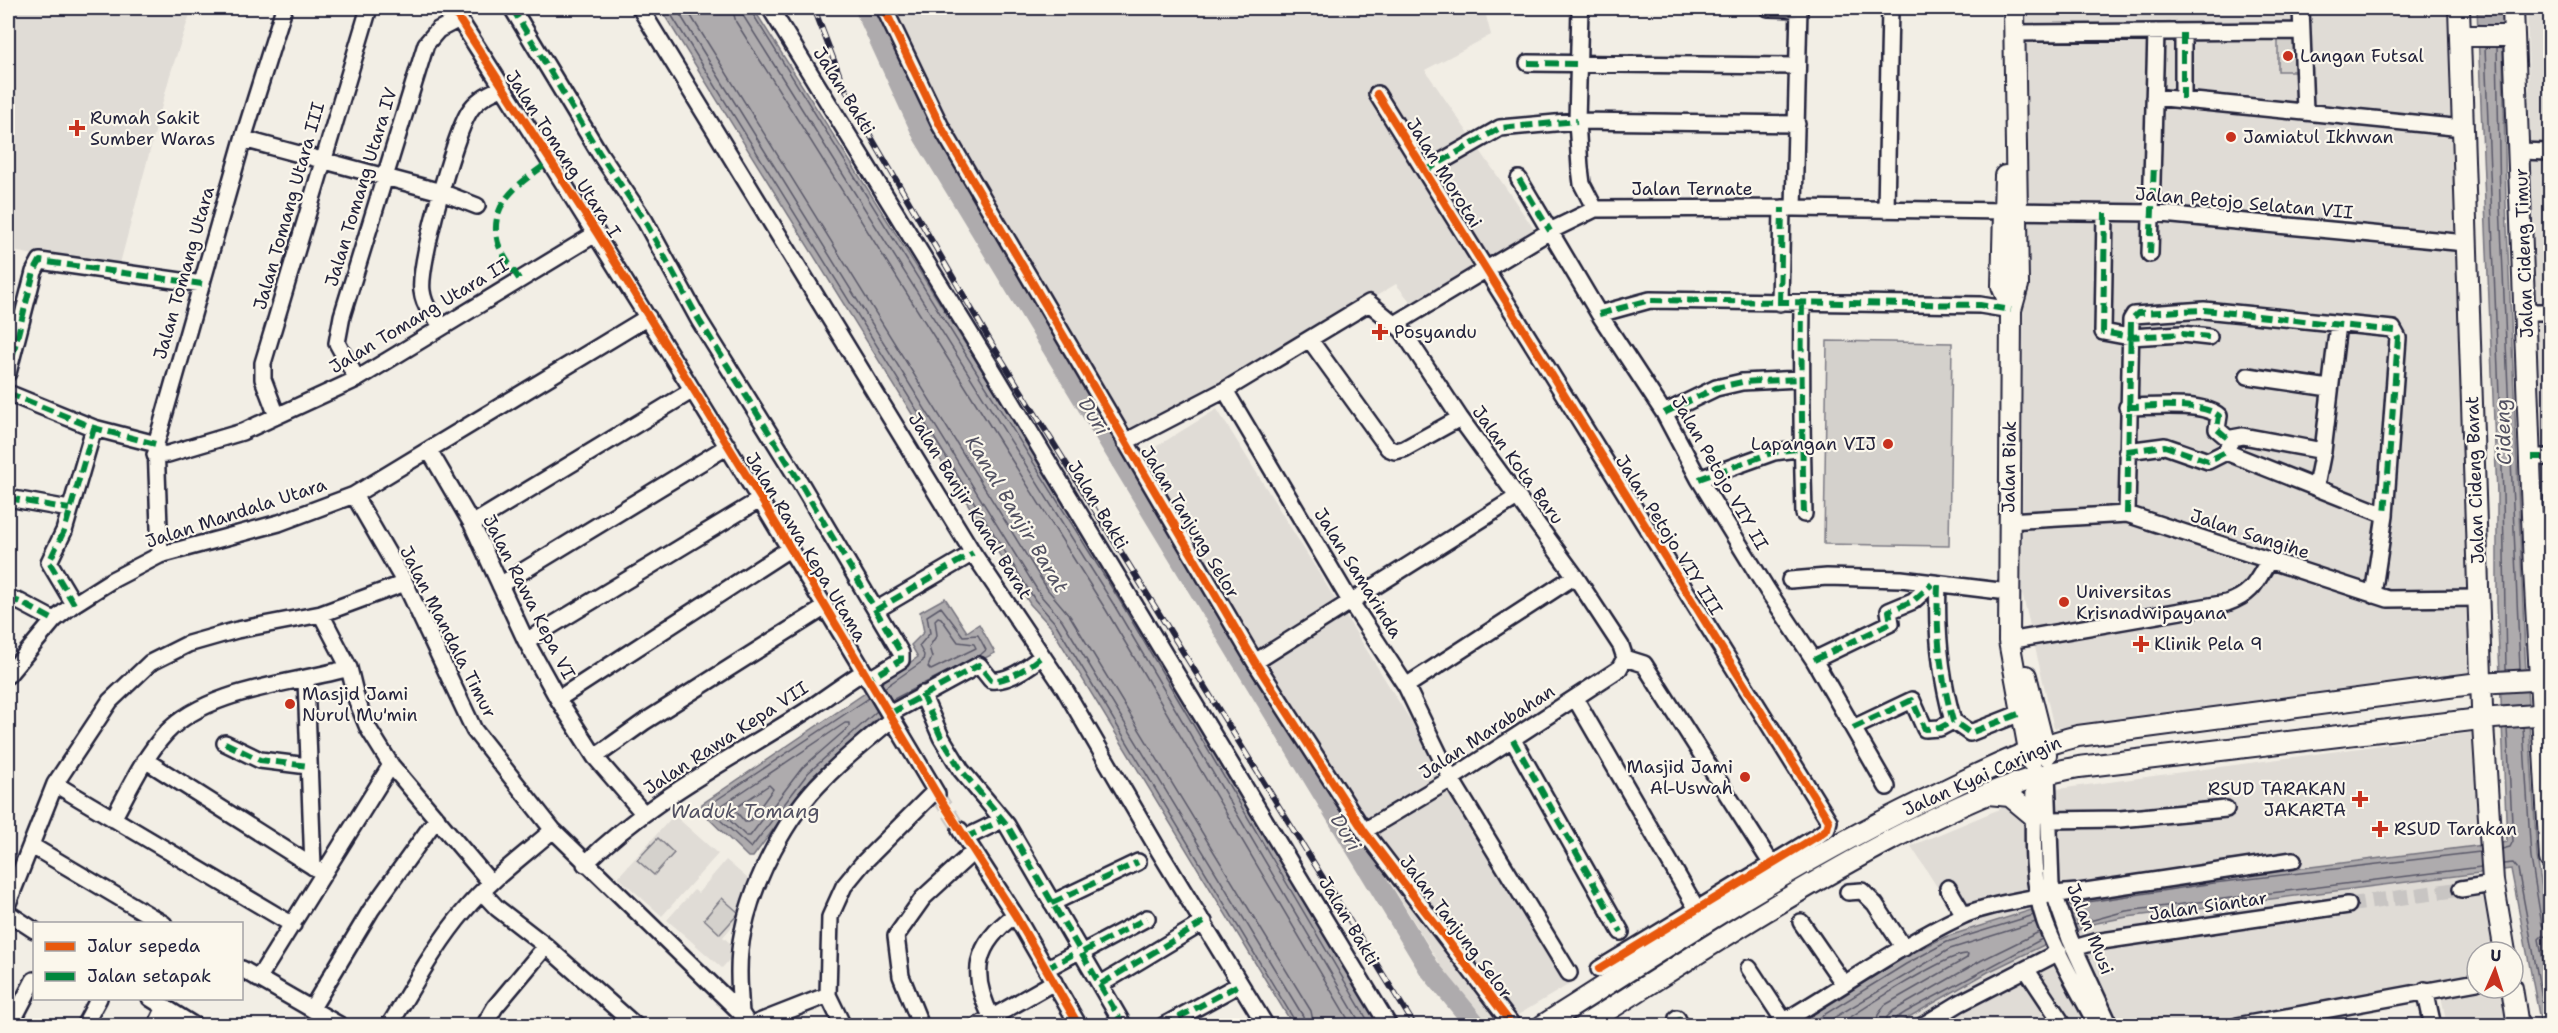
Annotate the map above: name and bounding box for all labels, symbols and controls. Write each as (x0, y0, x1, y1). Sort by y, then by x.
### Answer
street label: Jalan Bakti (807, 42, 881, 140)
place label: Langan Futsal (2300, 44, 2424, 68)
marker: Langan Futsal (2281, 49, 2295, 63)
street label: Jalan Tomang Utara I (500, 66, 626, 242)
street label: Jalan Tomang Utara IV (319, 85, 403, 289)
street label: Jalan Tomang Utara III (248, 99, 330, 313)
place label: Rumah Sakit Sumber Waras (90, 106, 215, 151)
street label: Jalan Morotai (1401, 113, 1487, 233)
marker: Rumah Sakit Sumber Waras (68, 119, 86, 137)
place label: Jamiatul Ikhwan (2243, 125, 2394, 149)
marker: Jamiatul Ikhwan (2224, 130, 2238, 144)
street label: Jalan Cideng Timur (2509, 167, 2539, 339)
street label: Jalan Ternate (1631, 177, 1753, 201)
street label: Jalan Petojo Selatan VII (2134, 182, 2354, 225)
street label: Jalan Tomang Utara (148, 184, 220, 362)
street label: Jalan Tomang Utara II (325, 253, 513, 379)
place label: Posyandu (1394, 320, 1477, 344)
marker: Posyandu (1371, 323, 1389, 341)
water label: Duri (1073, 392, 1115, 440)
street label: Jalan Petojo VIY II (1666, 392, 1774, 554)
street label: Jalan Cideng Barat (2460, 395, 2490, 564)
water label: Cideng (2489, 398, 2517, 466)
street label: Jalan Kota Baru (1467, 401, 1569, 529)
street label: Jalan Banjir Kanal Barat (903, 408, 1037, 604)
street label: Jalan Biak (1996, 421, 2022, 513)
water label: Kanal Banjir Barat (960, 430, 1074, 598)
place label: Lapangan VIJ (1751, 432, 1876, 456)
marker: Lapangan VIJ (1881, 437, 1895, 451)
street label: Jalan Tanjung Selor (1135, 441, 1245, 603)
street label: Jalan Rawa Kepa Utama (740, 448, 872, 646)
street label: Jalan Petojo VIY III (1610, 451, 1728, 620)
street label: Jalan Bakti (1062, 456, 1134, 554)
street label: Jalan Mandala Utara (142, 472, 330, 554)
street label: Jalan Samarinda (1308, 503, 1408, 643)
street label: Jalan Sangihe (2187, 503, 2313, 565)
street label: Jalan Rawa Kepa VI (477, 511, 581, 683)
street label: Jalan Mandala Timur (394, 542, 502, 722)
place label: Universitas Krisnadwipayana (2076, 580, 2227, 625)
marker: Universitas Krisnadwipayana (2057, 595, 2071, 609)
place label: Klinik Pela 9 (2154, 632, 2263, 656)
marker: Klinik Pela 9 (2132, 635, 2150, 653)
street label: Jalan Rawa Kepa VII (639, 676, 813, 800)
street label: Jalan Marabahan (1415, 679, 1559, 785)
place label: Masjid Jami Nurul Mu'min (302, 682, 418, 727)
marker: Masjid Jami Nurul Mu'min (283, 697, 297, 711)
street label: Jalan Kyai Caringin (1899, 730, 2065, 822)
place label: Masjid Jami Al-Uswah (1627, 755, 1733, 800)
marker: Masjid Jami Al-Uswah (1738, 770, 1752, 784)
place label: RSUD TARAKAN JAKARTA (2208, 777, 2346, 822)
marker: RSUD TARAKAN JAKARTA (2351, 790, 2369, 808)
water label: Waduk Tomang (670, 798, 820, 824)
water label: Duri (1325, 808, 1367, 856)
place label: RSUD Tarakan (2394, 817, 2517, 841)
marker: RSUD Tarakan (2371, 820, 2389, 838)
street label: Jalan Tanjung Selor (1394, 850, 1518, 1004)
street label: Jalan Bakti (1313, 872, 1385, 970)
street label: Jalan Musi (2061, 880, 2119, 978)
street label: Jalan Siantar (2147, 886, 2269, 926)
legend (33, 922, 243, 1000)
text: Jalur sepeda (87, 934, 200, 958)
north arrow (2465, 940, 2525, 1000)
text: U (2490, 945, 2502, 966)
text: Jalan setapak (87, 964, 211, 988)

